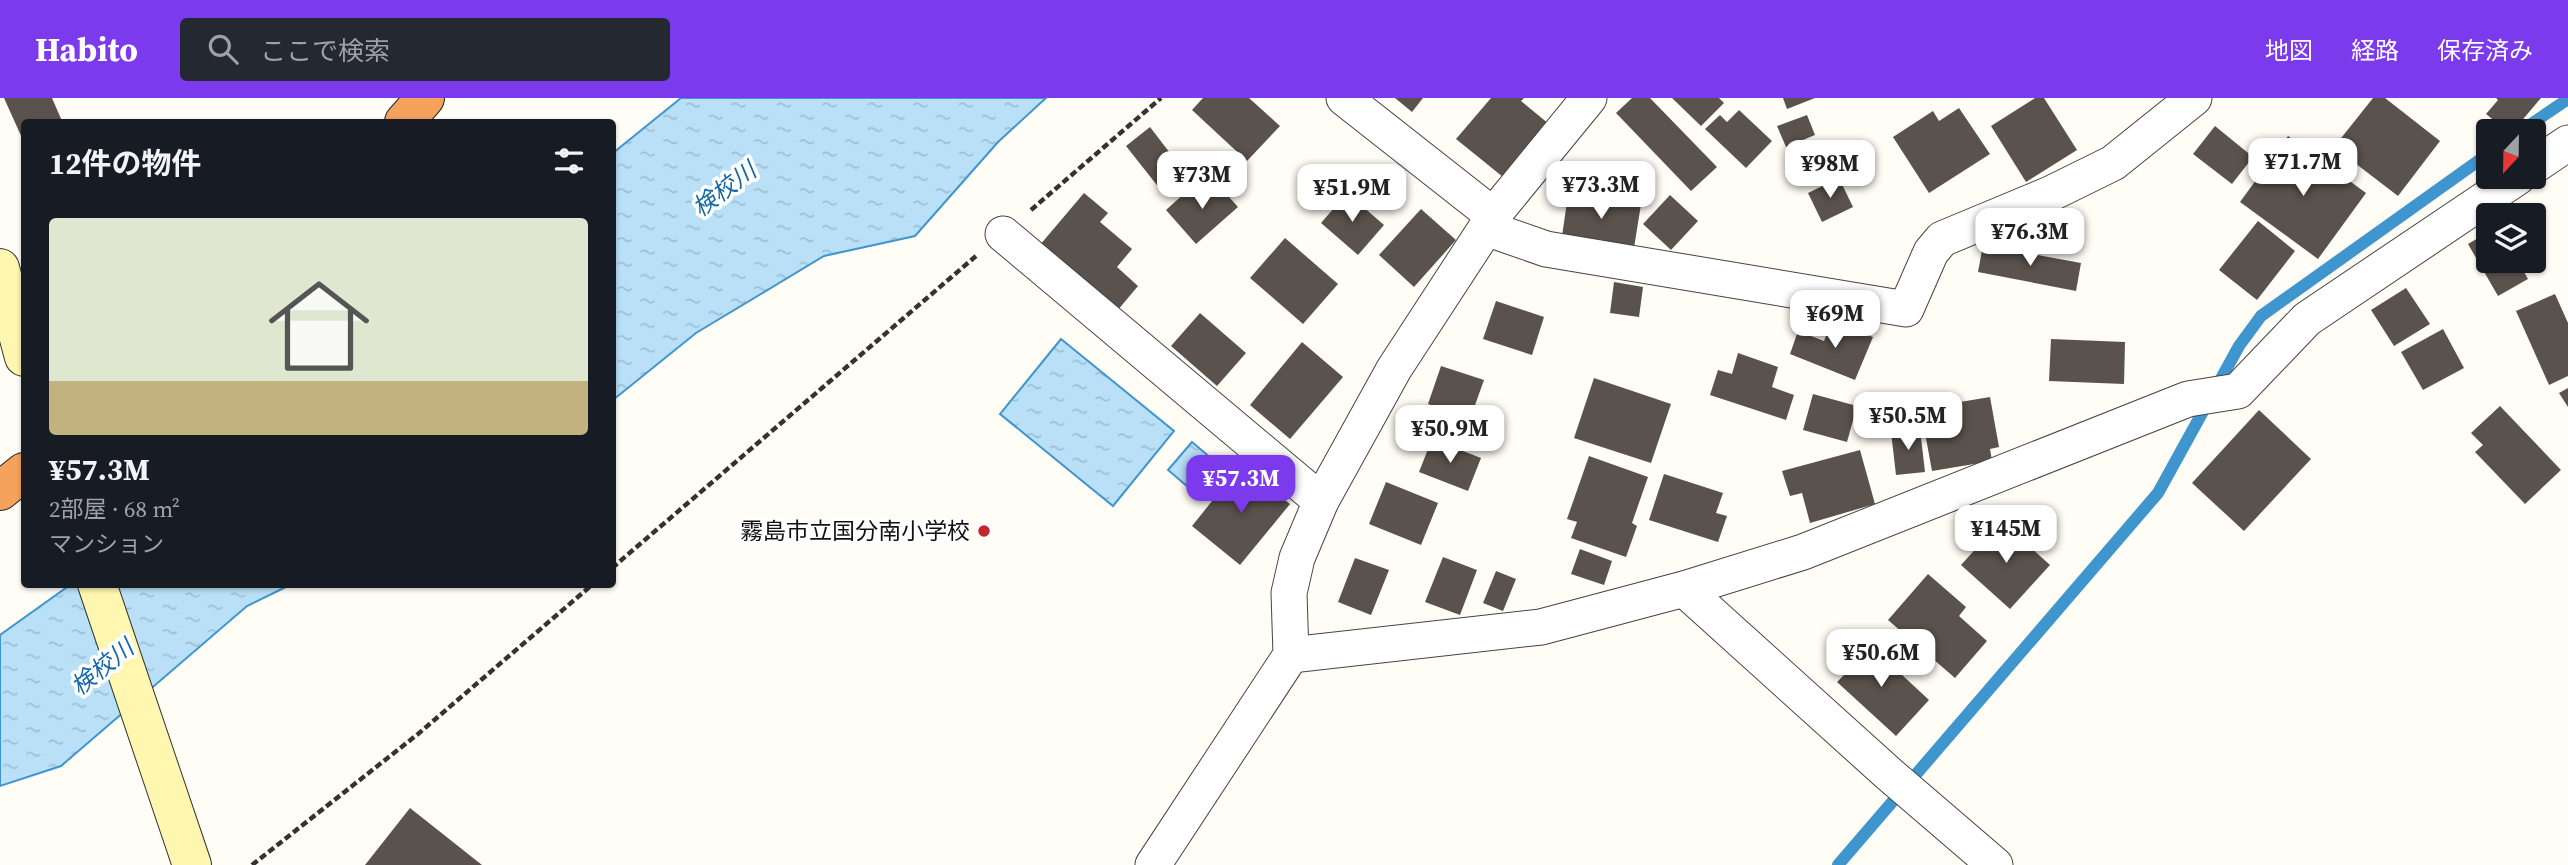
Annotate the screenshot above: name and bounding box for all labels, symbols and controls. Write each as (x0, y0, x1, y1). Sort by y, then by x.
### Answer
search box (180, 18, 670, 81)
text: Habito (35, 27, 138, 72)
icon: search (204, 30, 242, 68)
text: ここで検索 (260, 33, 390, 69)
text: 地図 (2265, 34, 2313, 67)
text: 経路 (2351, 34, 2399, 67)
text: 保存済み (2437, 34, 2533, 67)
north arrow (2476, 119, 2546, 189)
map controls (2476, 119, 2546, 273)
pin: ¥71.7M (2246, 139, 2360, 198)
pin: ¥98M (1789, 140, 1871, 200)
icon: filters (550, 142, 588, 180)
text: 12件の物件 (49, 143, 202, 184)
text: ¥71.7M (2264, 145, 2342, 177)
text: ¥98M (1801, 147, 1859, 179)
water label: 検校川 (685, 152, 765, 224)
pin: ¥73M (1161, 152, 1243, 211)
text: ¥73M (1173, 158, 1231, 190)
pin: ¥73.3M (1544, 162, 1658, 221)
pin: ¥51.9M (1295, 164, 1409, 224)
text: ¥73.3M (1562, 168, 1640, 200)
text: ¥51.9M (1313, 171, 1391, 203)
button: layers (2476, 203, 2546, 273)
pin: ¥76.3M (1973, 208, 2087, 268)
text: ¥76.3M (1991, 215, 2069, 247)
icon: home (256, 263, 382, 389)
pin: ¥69M (1794, 290, 1876, 350)
text: ¥69M (1806, 297, 1864, 329)
pin: ¥50.5M (1851, 392, 1965, 452)
text: ¥50.5M (1869, 399, 1947, 431)
pin: ¥50.9M (1393, 406, 1507, 465)
text: ¥50.9M (1411, 412, 1489, 444)
text: ¥57.3M (49, 449, 150, 490)
pin: ¥57.3M (1184, 456, 1298, 515)
text: ¥57.3M (1202, 462, 1280, 494)
text: 2部屋 · 68 m² (49, 493, 180, 525)
pin: ¥145M (1957, 505, 2055, 565)
text: ¥145M (1971, 512, 2041, 544)
place label: 霧島市立国分南小学校 (740, 515, 970, 547)
marker: 霧島市立国分南小学校 (976, 523, 992, 539)
text: マンション (49, 528, 164, 560)
water label: 検校川 (64, 630, 143, 702)
pin: ¥50.6M (1824, 630, 1938, 689)
text: ¥50.6M (1842, 636, 1920, 668)

